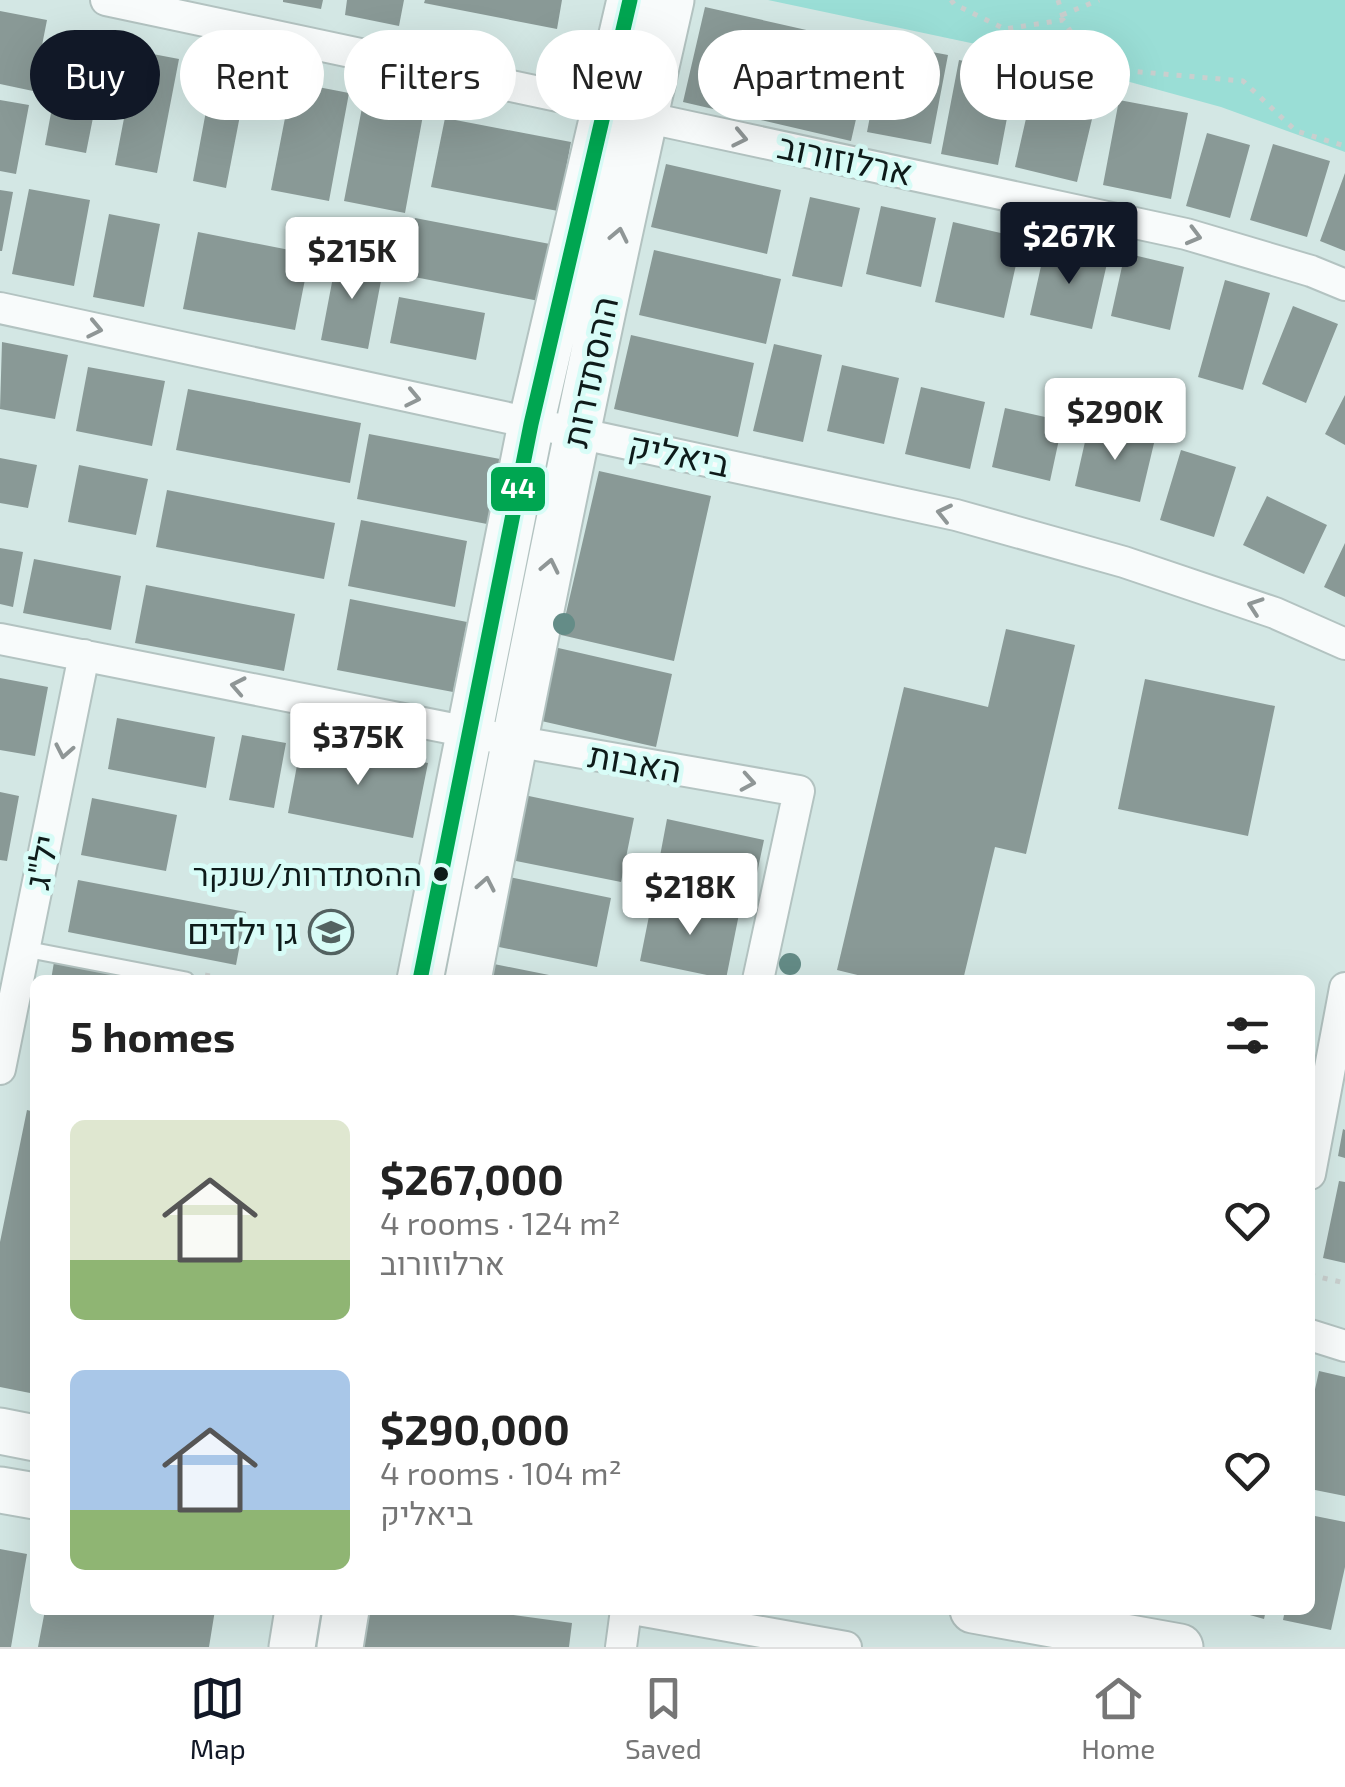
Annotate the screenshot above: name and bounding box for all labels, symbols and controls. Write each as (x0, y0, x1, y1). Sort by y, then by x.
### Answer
chip: Buy (30, 30, 160, 120)
chip: Rent (180, 30, 324, 120)
chip: Filters (344, 30, 516, 120)
chip: New (536, 30, 678, 120)
chip: Apartment (698, 30, 940, 120)
chip: House (960, 30, 1130, 120)
street label: ארלוזורוב (774, 123, 917, 193)
one-way arrow (731, 126, 748, 147)
pin: $267K (999, 202, 1139, 287)
text: $267K (1022, 215, 1116, 253)
pin: $215K (282, 217, 422, 302)
one-way arrow (1185, 225, 1202, 246)
one-way arrow (608, 227, 629, 244)
text: $215K (308, 230, 396, 268)
street label: ההסתדרות (553, 292, 625, 451)
one-way arrow (86, 317, 103, 338)
pin: $290K (1045, 378, 1185, 463)
one-way arrow (404, 387, 421, 408)
text: $290K (1067, 391, 1163, 429)
street label: ביאליק (625, 422, 734, 484)
line badge: 44 (489, 465, 547, 513)
text: 44 (500, 470, 536, 504)
one-way arrow (936, 504, 953, 525)
one-way arrow (539, 558, 560, 575)
one-way arrow (1248, 598, 1265, 618)
one-way arrow (229, 677, 246, 698)
pin: $375K (288, 703, 428, 788)
text: $375K (312, 716, 404, 754)
street label: האבות (586, 732, 685, 790)
one-way arrow (55, 742, 76, 759)
one-way arrow (739, 771, 756, 792)
street label: יל"ג (14, 831, 66, 892)
pin: $218K (620, 853, 760, 938)
place label: ההסתדרות/שנקר (193, 854, 422, 892)
marker: ההסתדרות/שנקר (431, 864, 451, 884)
text: $218K (644, 866, 736, 904)
one-way arrow (475, 876, 496, 893)
place label: גן ילדים (187, 909, 298, 951)
school or university icon: גן ילדים (308, 909, 354, 955)
icon: filters (1220, 1008, 1275, 1063)
text: 5 homes (70, 1010, 235, 1060)
text: $267,000 (380, 1153, 564, 1203)
icon: home (150, 1160, 270, 1280)
icon: heart (1220, 1193, 1275, 1248)
text: 4 rooms · 124 m² (380, 1203, 621, 1241)
text: ארלוזורוב (380, 1243, 505, 1281)
text: $290,000 (380, 1403, 570, 1453)
icon: home (150, 1410, 270, 1530)
icon: heart (1220, 1443, 1275, 1498)
text: 4 rooms · 104 m² (380, 1453, 622, 1491)
text: ביאליק (380, 1493, 473, 1531)
tab: Map (190, 1671, 246, 1765)
tab: Saved (625, 1671, 702, 1765)
tab: Home (1081, 1671, 1155, 1765)

